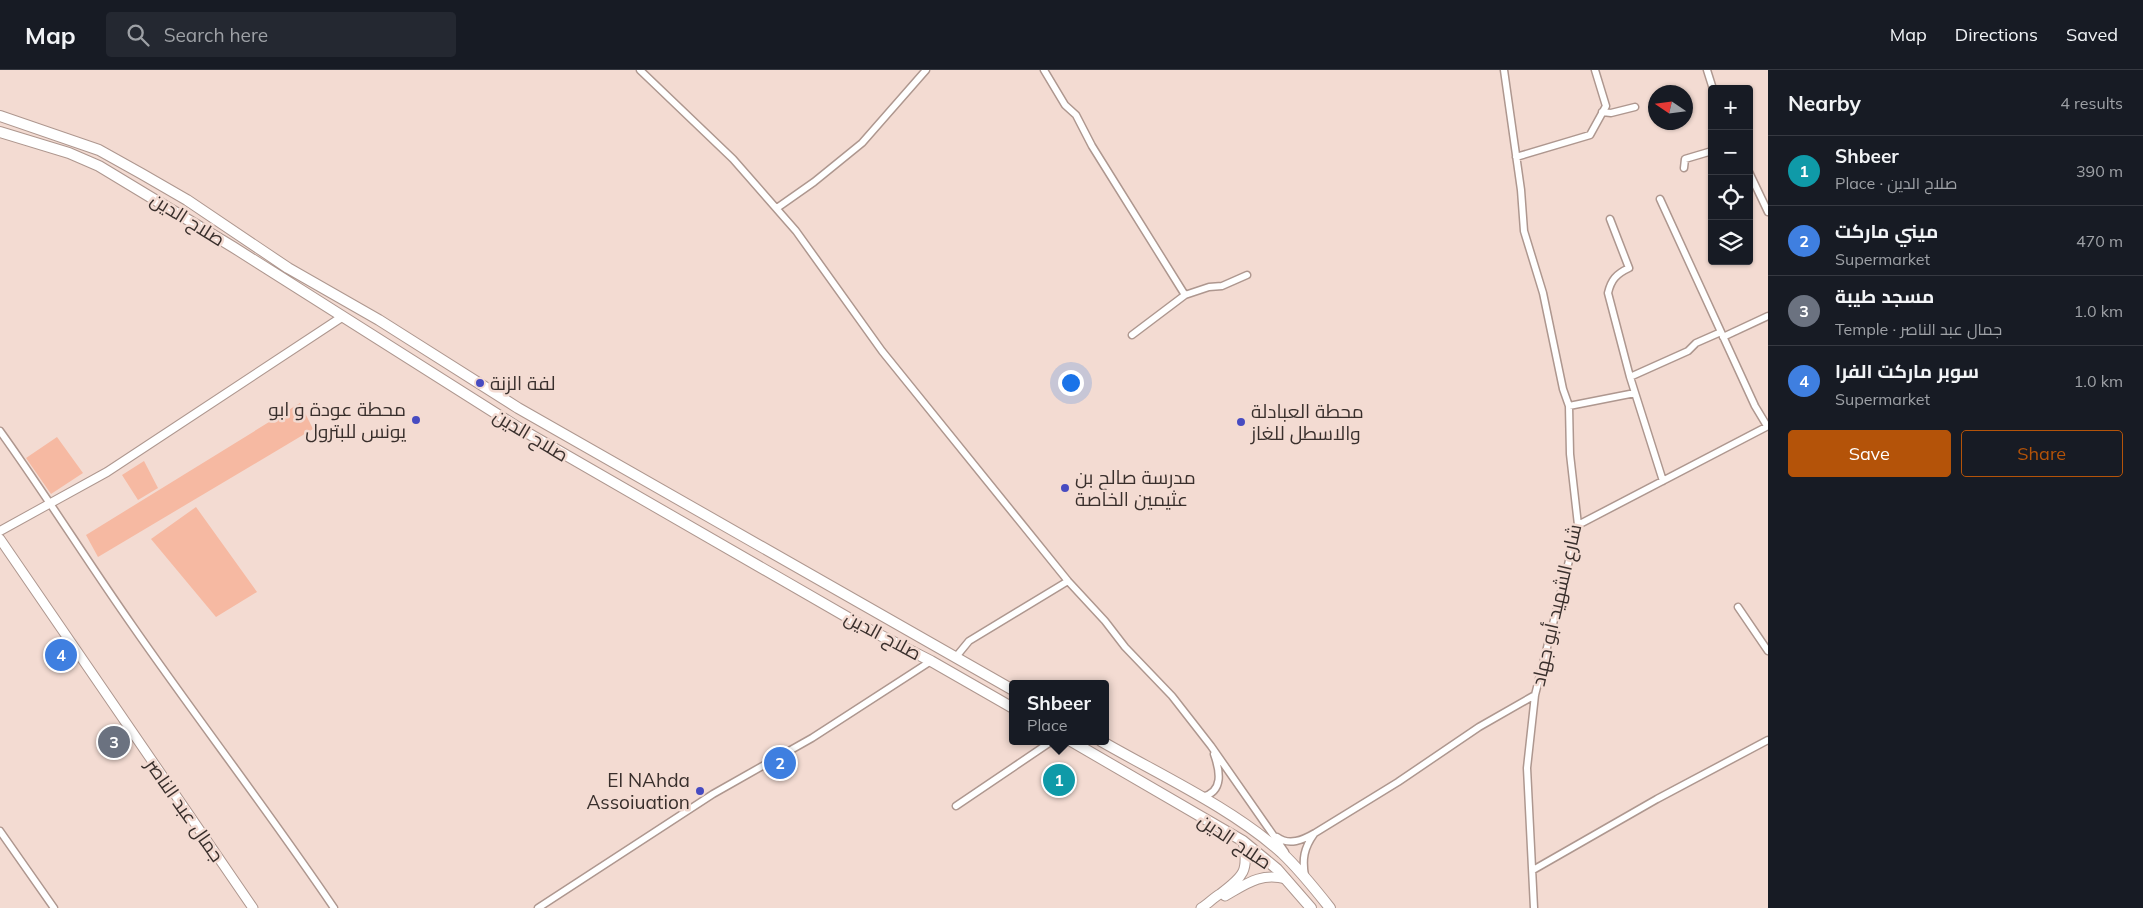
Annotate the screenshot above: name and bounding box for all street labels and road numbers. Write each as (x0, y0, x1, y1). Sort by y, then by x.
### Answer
street label: صلاح الدين (145, 187, 230, 253)
street label: صلاح الدين (488, 403, 573, 468)
street label: شارع الشهيد أبو جهاد (1526, 522, 1588, 689)
street label: صلاح الدين (840, 605, 925, 667)
street label: جمال عبد الناصر (140, 753, 229, 866)
street label: صلاح الدين (1193, 808, 1276, 876)

